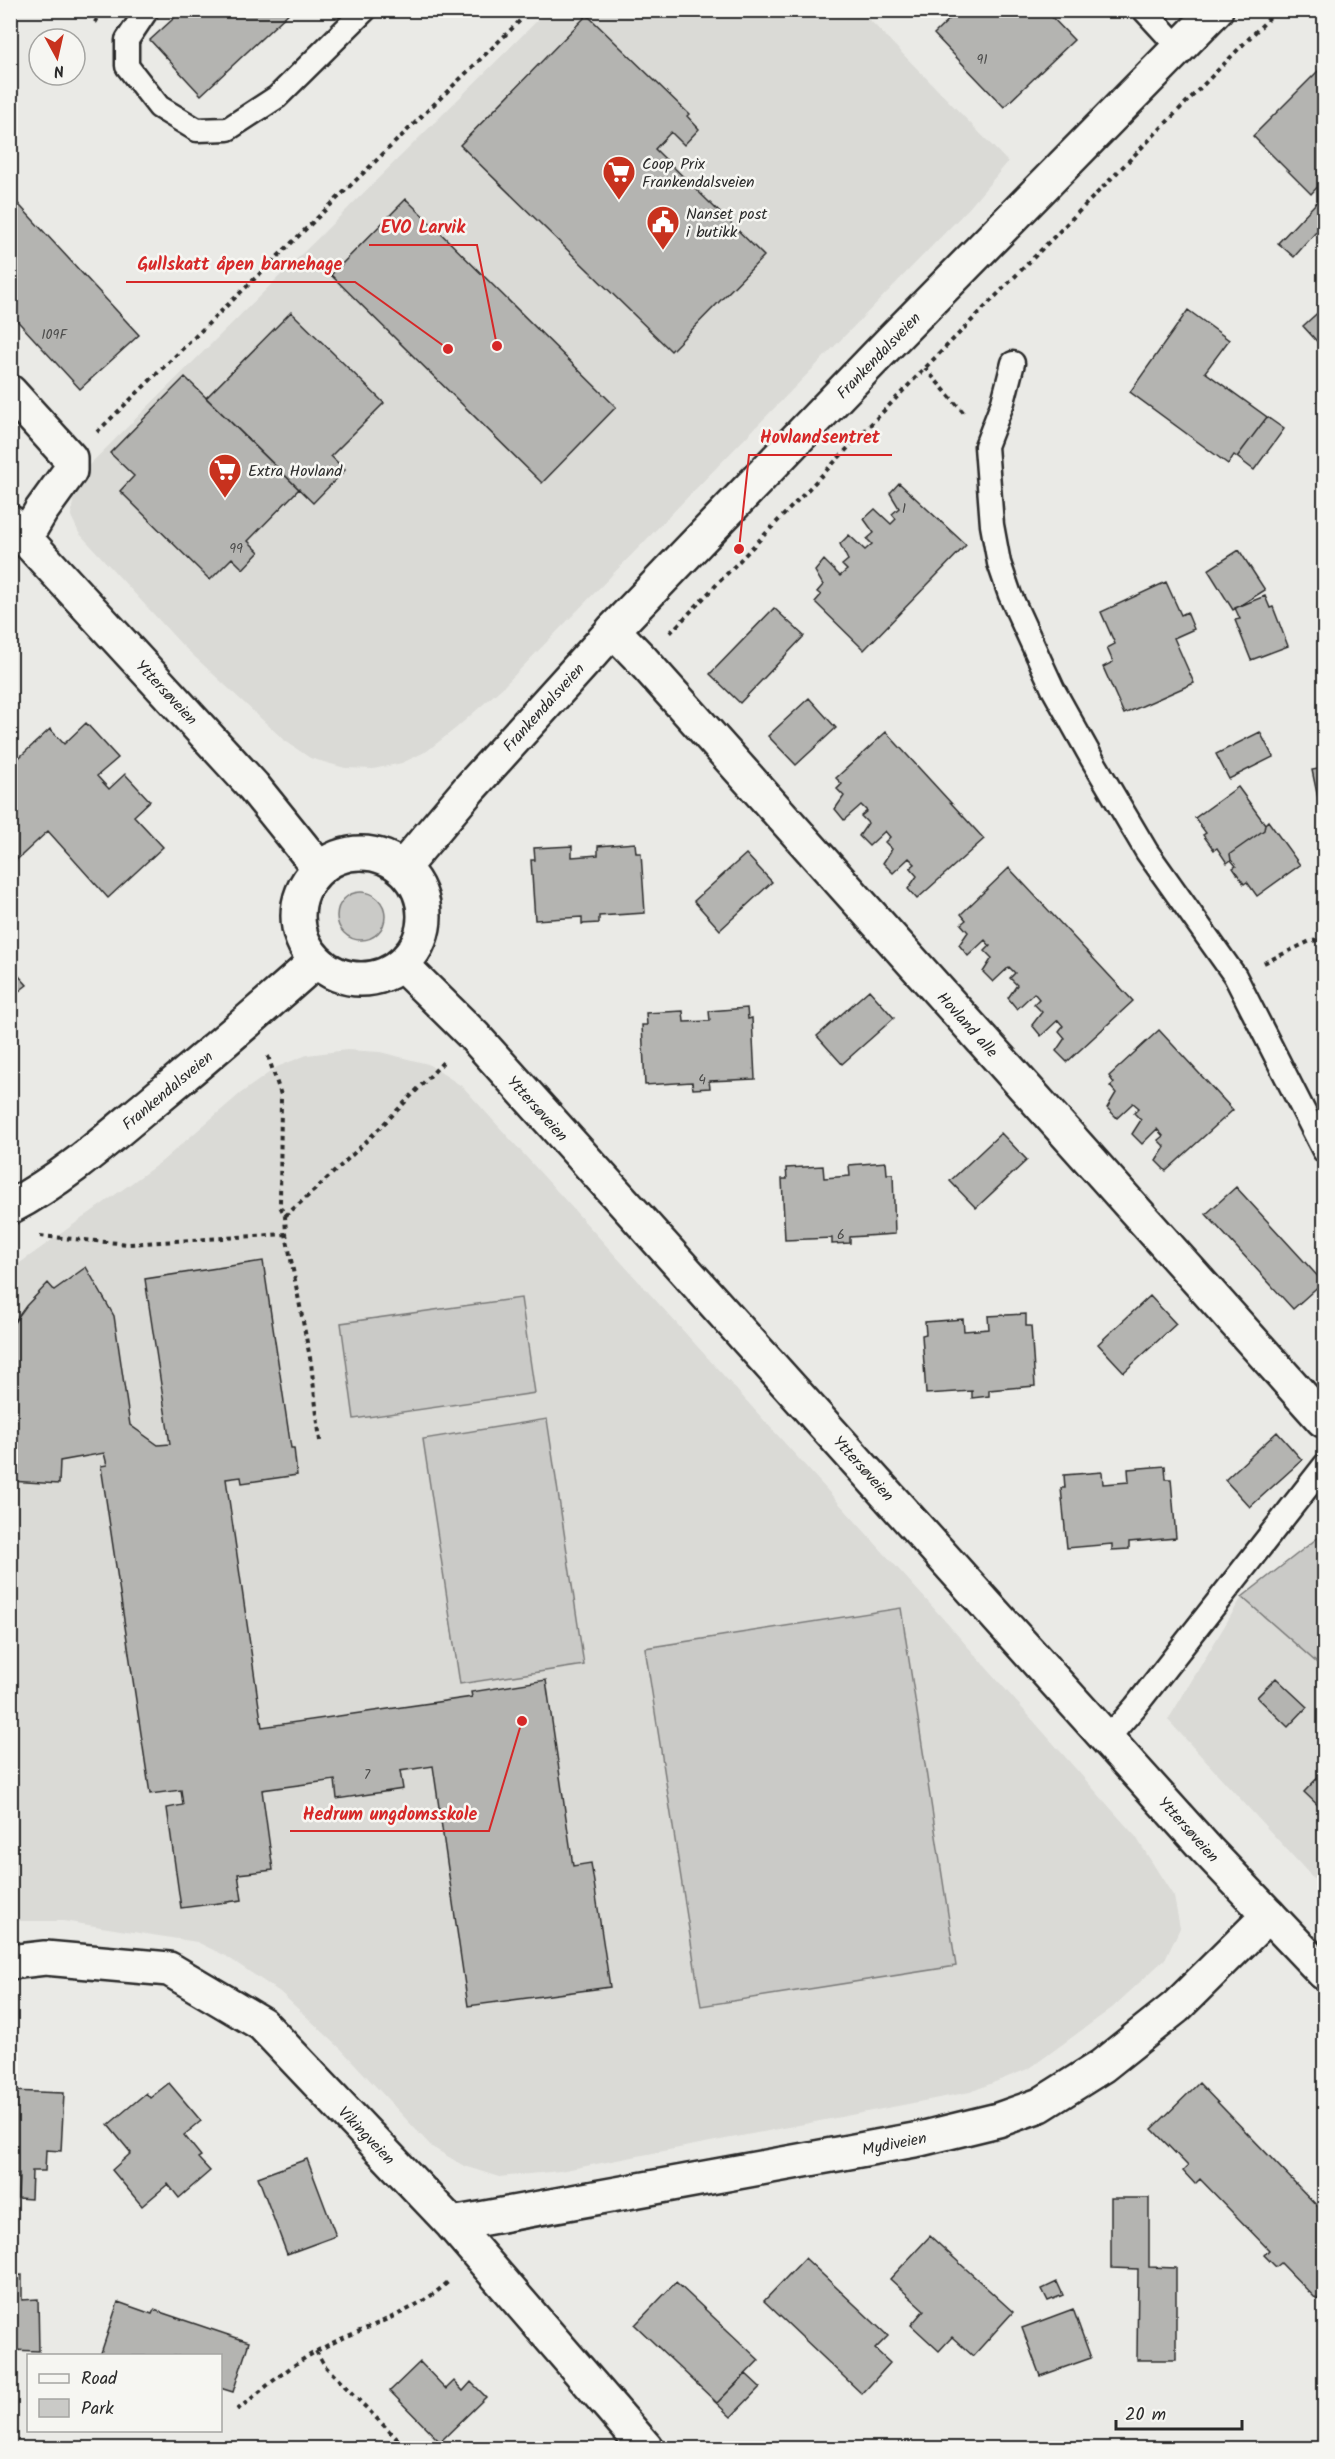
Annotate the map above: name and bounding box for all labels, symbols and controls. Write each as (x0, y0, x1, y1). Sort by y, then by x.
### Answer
north arrow (27, 27, 87, 87)
house number: 91 (976, 49, 988, 71)
text: N (52, 57, 66, 83)
place label: Coop Prix Frankendalsveien (642, 152, 755, 195)
supermarket icon: Coop Prix Frankendalsveien (601, 154, 637, 201)
place label: Nanset post i butikk (686, 202, 768, 245)
public building icon: Nanset post i butikk (645, 204, 681, 251)
callout: EVO Larvik (369, 209, 477, 245)
text: EVO Larvik (381, 214, 466, 243)
callout: Gullskatt åpen barnehage (126, 246, 355, 282)
text: Gullskatt åpen barnehage (138, 251, 343, 280)
street label: Frankendalsveien (831, 307, 927, 405)
house number: 109F (41, 324, 68, 346)
callout: Hovlandsentret (749, 419, 892, 455)
text: Hovlandsentret (760, 424, 881, 453)
supermarket icon: Extra Hovland (207, 452, 243, 499)
place label: Extra Hovland (248, 459, 343, 484)
house number: 1 (902, 498, 906, 520)
house number: 99 (229, 538, 243, 560)
street label: Yttersøveien (129, 655, 203, 731)
street label: Frankendalsveien (497, 658, 591, 758)
street label: Hovland alle (930, 986, 1003, 1064)
street label: Frankendalsveien (117, 1045, 219, 1137)
house number: 4 (698, 1069, 706, 1091)
street label: Yttersøveien (500, 1070, 574, 1148)
house number: 6 (837, 1224, 845, 1246)
street label: Yttersøveien (826, 1430, 900, 1508)
house number: 7 (364, 1764, 371, 1786)
street label: Yttersøveien (1151, 1791, 1225, 1869)
callout: Hedrum ungdomsskole (290, 1795, 489, 1831)
text: Hedrum ungdomsskole (303, 1801, 478, 1830)
street label: Vikingveien (331, 2101, 400, 2171)
street label: Mydiveien (860, 2126, 929, 2163)
legend (27, 2354, 222, 2432)
text: Road (81, 2365, 118, 2394)
scale bar (1116, 2393, 1242, 2431)
text: Park (81, 2395, 114, 2424)
text: 20 m (1125, 2401, 1166, 2430)

